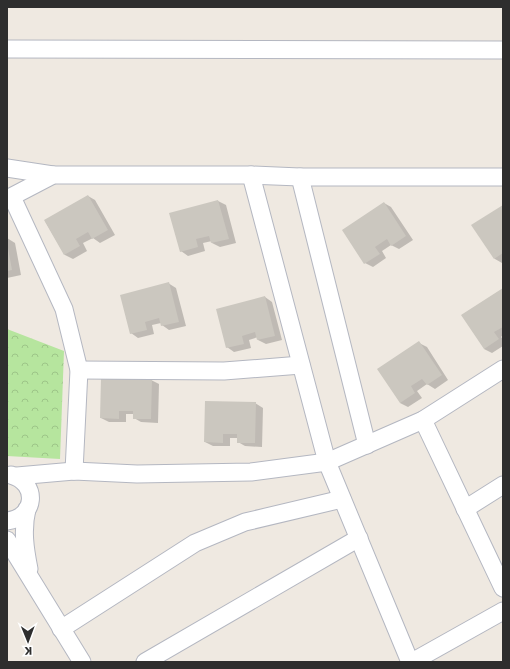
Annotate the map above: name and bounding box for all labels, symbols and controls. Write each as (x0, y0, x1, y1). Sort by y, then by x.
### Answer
north arrow (8, 621, 48, 661)
text: K (24, 643, 32, 659)

